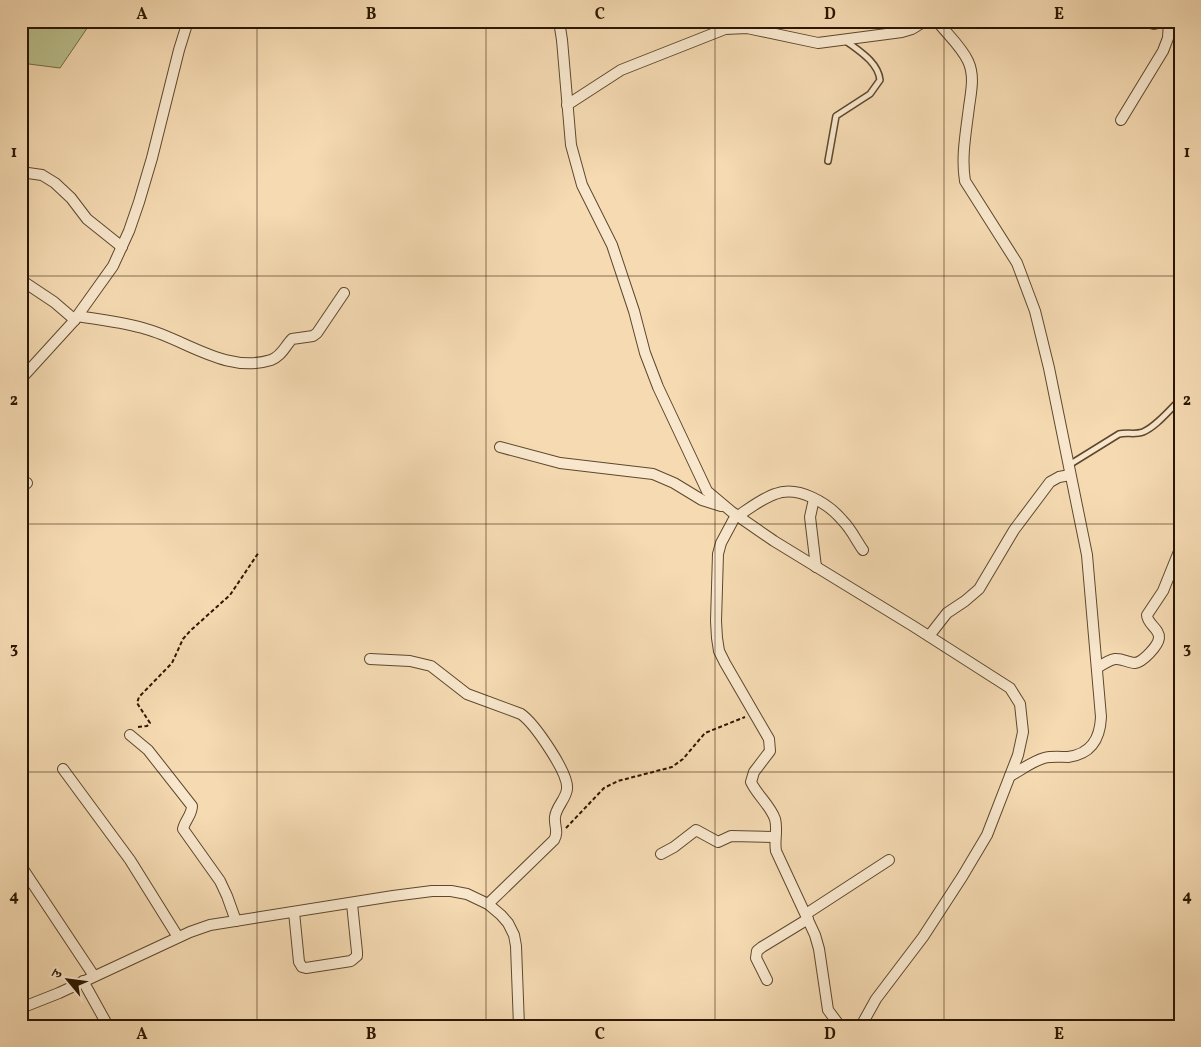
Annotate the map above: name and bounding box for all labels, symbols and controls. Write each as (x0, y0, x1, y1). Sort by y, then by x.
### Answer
text: A (136, 4, 148, 26)
text: B (366, 4, 377, 26)
text: C (595, 4, 605, 26)
text: D (824, 4, 836, 26)
text: E (1054, 4, 1064, 26)
text: 1 (11, 142, 17, 164)
text: 1 (1184, 142, 1190, 164)
text: 2 (10, 390, 18, 412)
text: 2 (1183, 390, 1191, 412)
text: 3 (10, 638, 18, 660)
text: 3 (1183, 638, 1191, 660)
text: 4 (9, 886, 19, 908)
text: 4 (1182, 886, 1192, 908)
north arrow (42, 954, 92, 1004)
text: उ (47, 966, 68, 983)
text: A (136, 1024, 148, 1046)
text: B (366, 1024, 377, 1046)
text: C (595, 1024, 605, 1046)
text: D (824, 1024, 836, 1046)
text: E (1054, 1024, 1064, 1046)

